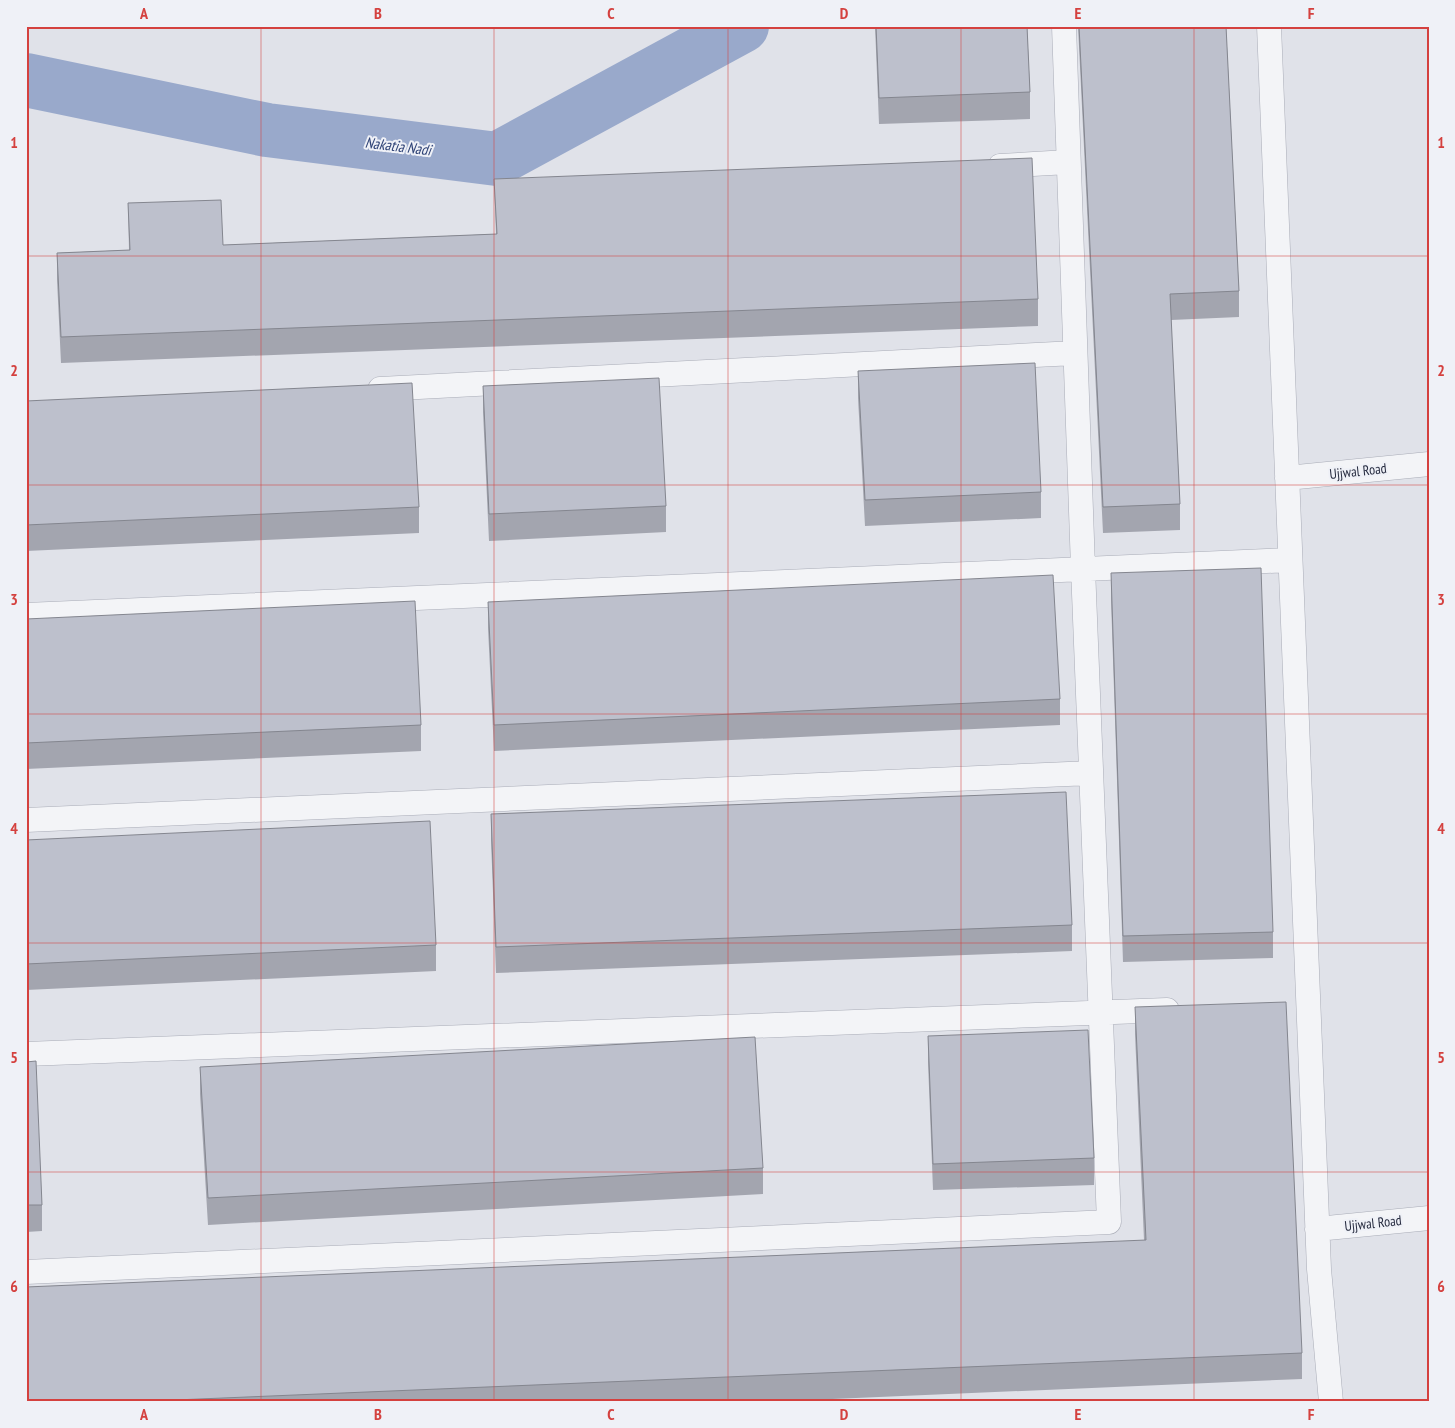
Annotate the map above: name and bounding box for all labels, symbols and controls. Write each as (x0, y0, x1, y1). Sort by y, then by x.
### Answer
text: A (139, 3, 149, 23)
text: B (374, 3, 382, 23)
text: C (607, 3, 615, 23)
text: D (840, 3, 849, 23)
text: E (1075, 3, 1082, 23)
text: F (1308, 3, 1315, 23)
text: 1 (10, 132, 18, 152)
text: 1 (1437, 132, 1445, 152)
water label: Nakatia Nadi (364, 133, 434, 160)
text: 2 (10, 360, 18, 380)
text: 2 (1437, 360, 1445, 380)
street label: Ujjwal Road (1329, 459, 1387, 483)
text: 3 (10, 589, 18, 609)
text: 3 (1437, 589, 1445, 609)
text: 4 (10, 818, 18, 838)
text: 4 (1437, 818, 1445, 838)
text: 5 (10, 1047, 18, 1067)
text: 5 (1437, 1047, 1445, 1067)
street label: Ujjwal Road (1344, 1211, 1402, 1235)
text: 6 (10, 1276, 18, 1296)
text: 6 (1437, 1276, 1445, 1296)
text: A (139, 1404, 149, 1424)
text: B (374, 1404, 382, 1424)
text: C (607, 1404, 615, 1424)
text: D (840, 1404, 849, 1424)
text: E (1075, 1404, 1082, 1424)
text: F (1308, 1404, 1315, 1424)

